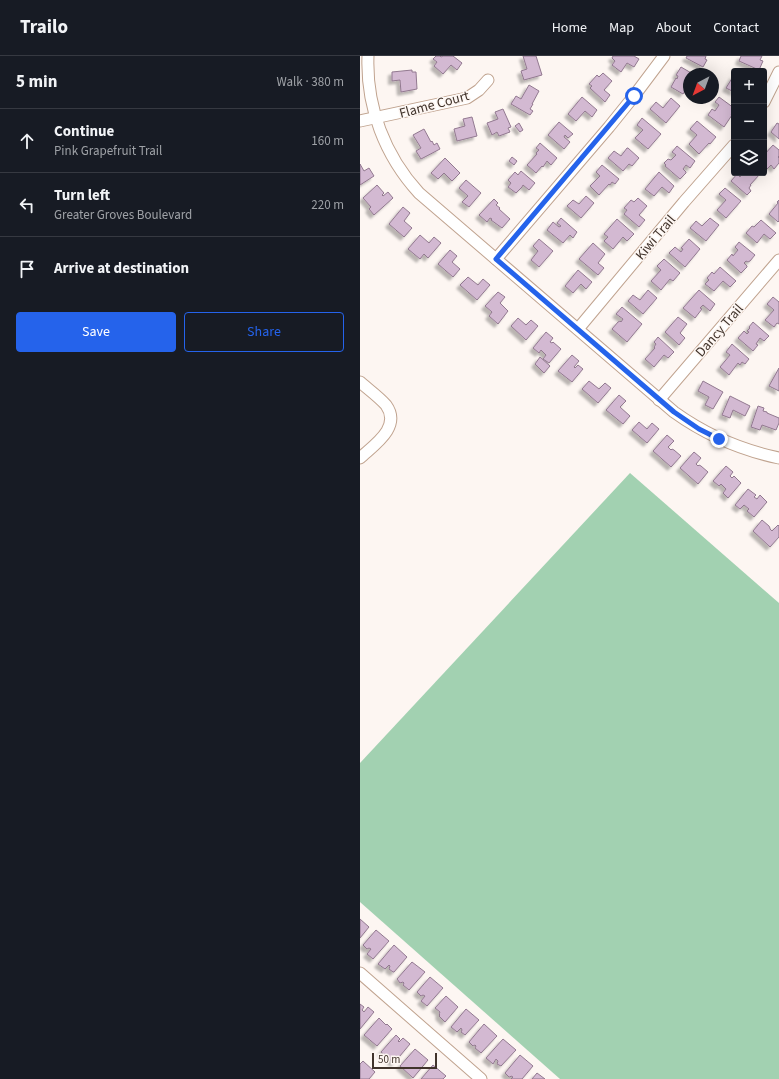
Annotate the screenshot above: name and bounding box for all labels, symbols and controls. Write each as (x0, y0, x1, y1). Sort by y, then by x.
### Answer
text: Trailo (20, 14, 68, 41)
text: Home (552, 18, 587, 38)
text: Map (609, 18, 634, 38)
text: About (656, 18, 691, 38)
text: Contact (713, 18, 759, 38)
north arrow (683, 68, 719, 104)
map controls (731, 68, 767, 176)
button: + (731, 68, 767, 104)
text: 5 min (16, 70, 57, 94)
text: Walk · 380 m (276, 73, 344, 91)
street label: Flame Court (397, 86, 472, 124)
route start (625, 87, 643, 105)
button: − (731, 104, 767, 140)
text: Continue (54, 121, 114, 142)
icon: ahead (16, 130, 38, 152)
text: 160 m (311, 132, 344, 150)
button: layers (731, 140, 767, 176)
text: Pink Grapefruit Trail (54, 142, 162, 160)
text: Turn left (54, 185, 110, 206)
icon: left (16, 194, 38, 216)
text: 220 m (311, 196, 344, 214)
text: Greater Groves Boulevard (54, 206, 192, 224)
street label: Kiwi Trail (631, 210, 681, 264)
icon: arrive (16, 258, 38, 280)
text: Arrive at destination (54, 258, 189, 279)
street label: Dancy Trail (691, 299, 749, 362)
button: Save (16, 312, 176, 352)
button: Share (184, 312, 344, 352)
route end (710, 430, 728, 448)
scale bar (372, 1051, 437, 1070)
text: 50 m (378, 1052, 400, 1067)

